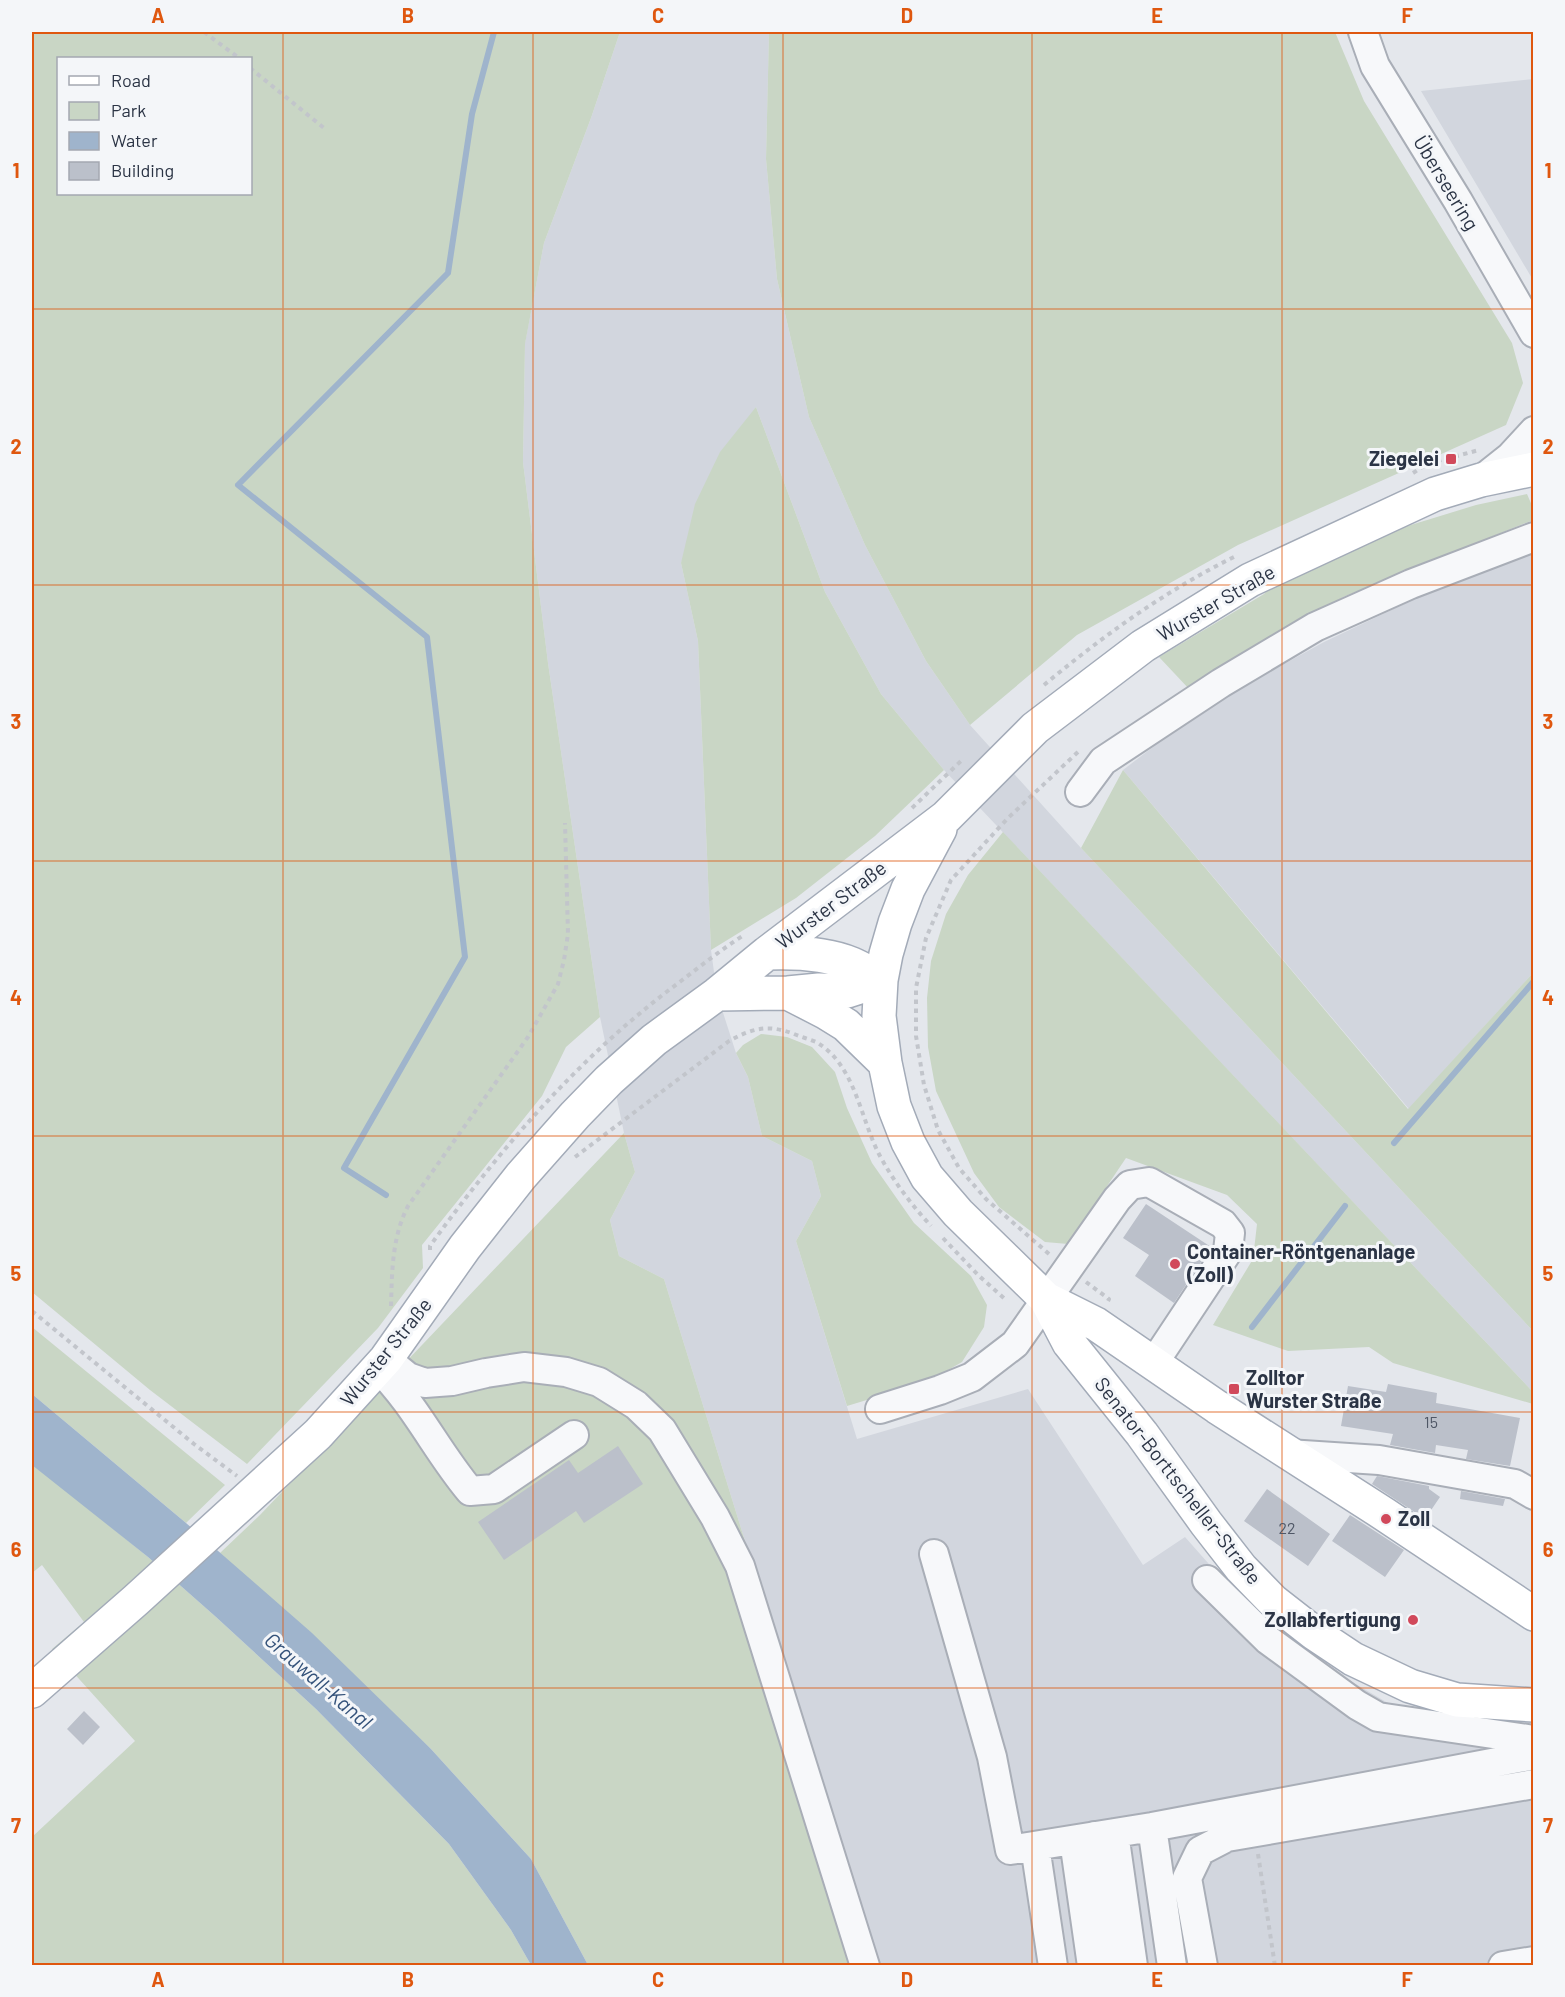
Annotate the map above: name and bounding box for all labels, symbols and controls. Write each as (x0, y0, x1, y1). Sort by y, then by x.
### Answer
text: A (151, 3, 165, 27)
text: B (402, 3, 414, 27)
text: C (652, 3, 664, 27)
text: D (901, 3, 913, 27)
text: E (1151, 3, 1163, 27)
text: F (1401, 3, 1413, 27)
legend (57, 57, 252, 195)
text: Road (111, 69, 151, 91)
text: Park (111, 99, 146, 121)
text: Water (111, 129, 158, 151)
street label: Überseering (1409, 131, 1485, 234)
text: 1 (12, 158, 20, 182)
text: 1 (1544, 158, 1552, 182)
text: Building (111, 159, 174, 181)
text: 2 (10, 434, 22, 458)
text: 2 (1542, 434, 1554, 458)
place label: Ziegelei (1369, 446, 1439, 470)
marker: Ziegelei (1444, 452, 1458, 466)
street label: Wurster Straße (1152, 559, 1279, 646)
text: 3 (11, 709, 21, 733)
text: 3 (1543, 709, 1553, 733)
street label: Wurster Straße (770, 855, 890, 954)
text: 4 (10, 985, 22, 1009)
text: 4 (1542, 985, 1554, 1009)
place label: Container-Röntgenanlage (Zoll) (1186, 1239, 1416, 1286)
marker: Container-Röntgenanlage (Zoll) (1168, 1257, 1182, 1271)
text: 5 (11, 1261, 22, 1285)
text: 5 (1543, 1261, 1554, 1285)
street label: Wurster Straße (334, 1292, 436, 1410)
place label: Zolltor Wurster Straße (1246, 1365, 1382, 1412)
street label: Senator-Borttscheller-Straße (1090, 1372, 1267, 1589)
marker: Zolltor Wurster Straße (1227, 1382, 1241, 1396)
house number: 15 (1424, 1412, 1438, 1431)
place label: Zoll (1398, 1506, 1430, 1530)
marker: Zoll (1379, 1512, 1393, 1526)
house number: 22 (1278, 1518, 1296, 1537)
text: 6 (11, 1537, 22, 1561)
text: 6 (1543, 1537, 1554, 1561)
place label: Zollabfertigung (1264, 1607, 1401, 1631)
marker: Zollabfertigung (1406, 1613, 1420, 1627)
water label: Grauwall-Kanal (260, 1626, 378, 1734)
text: 7 (11, 1813, 21, 1837)
text: 7 (1543, 1813, 1553, 1837)
text: A (151, 1967, 165, 1991)
text: B (402, 1967, 414, 1991)
text: C (652, 1967, 664, 1991)
text: D (901, 1967, 913, 1991)
text: E (1151, 1967, 1163, 1991)
text: F (1401, 1967, 1413, 1991)

